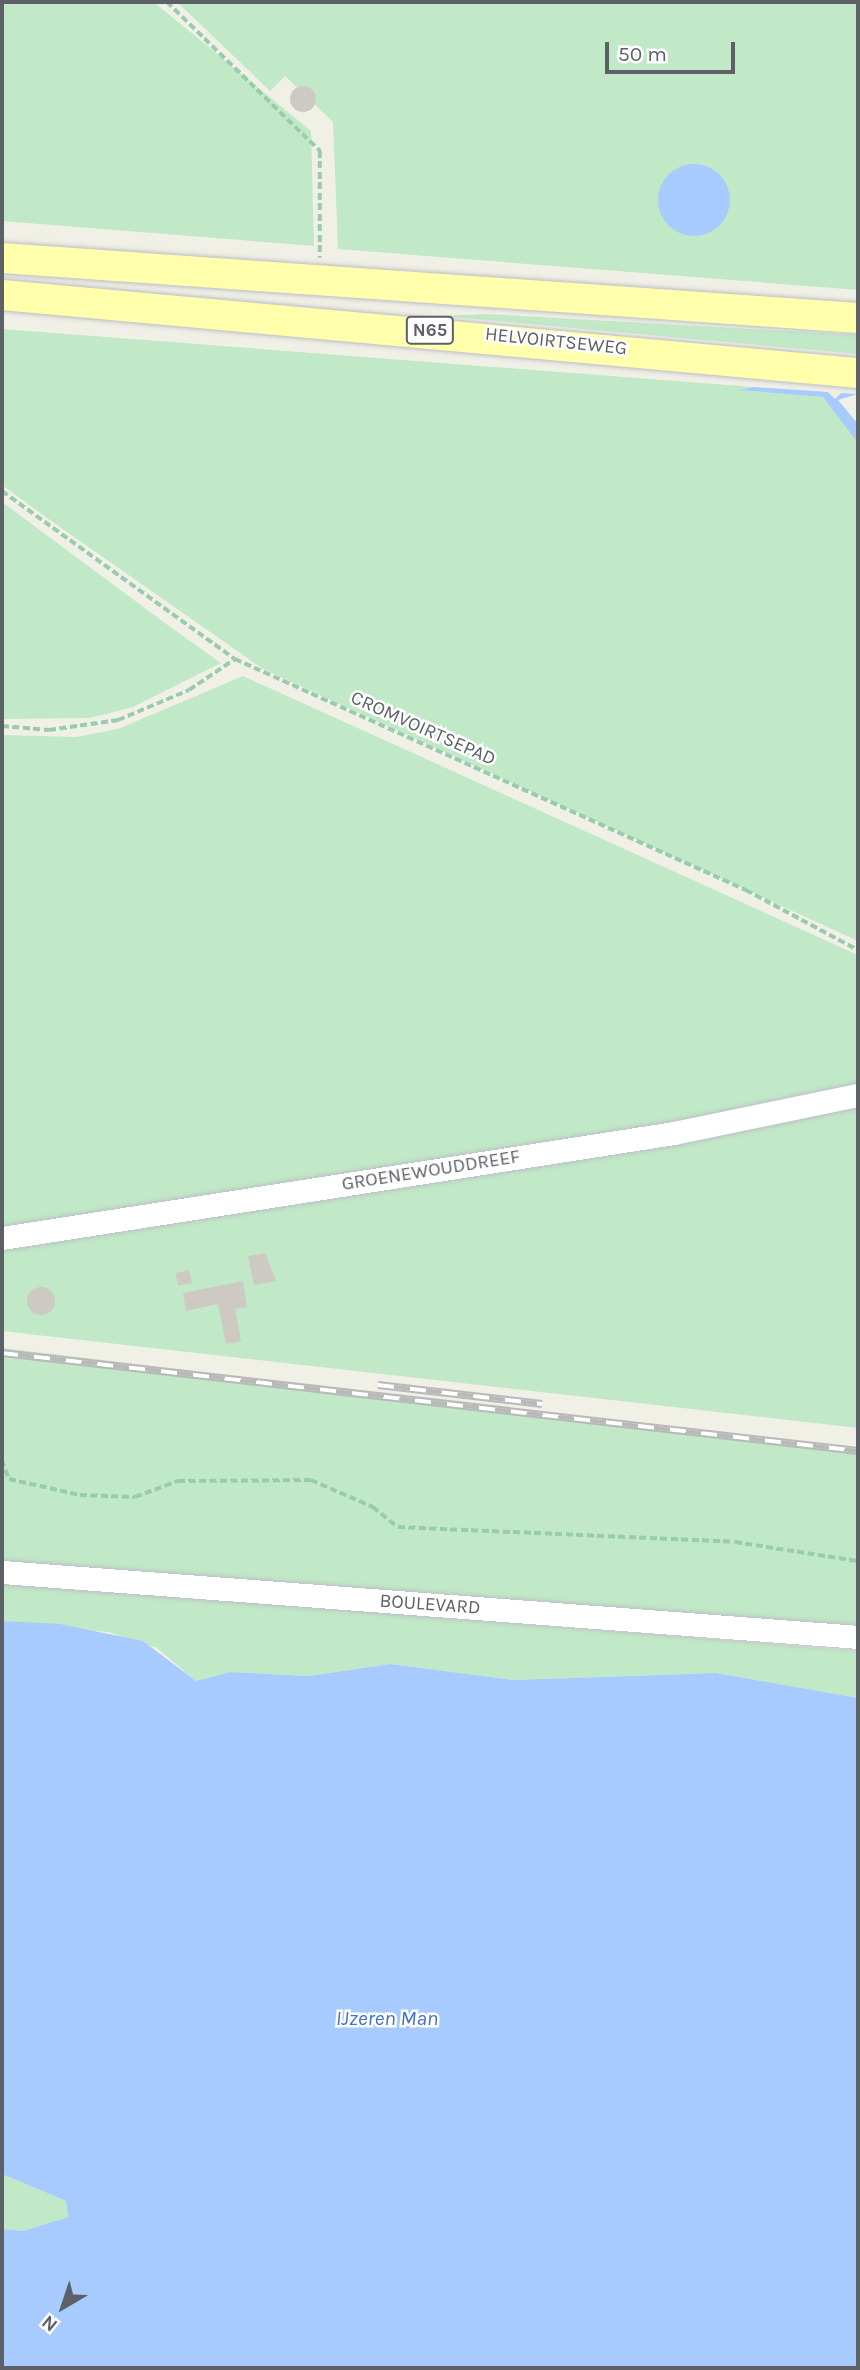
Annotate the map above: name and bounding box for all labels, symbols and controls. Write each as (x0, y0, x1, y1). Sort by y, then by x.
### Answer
scale bar (608, 28, 738, 72)
text: 50 m (618, 42, 667, 66)
road number: N65 (406, 316, 454, 344)
street label: HELVOIRTSEWEG (484, 323, 628, 361)
street label: CROMVOIRTSEPAD (347, 687, 499, 771)
street label: GROENEWOUDDREEF (340, 1146, 522, 1196)
street label: BOULEVARD (379, 1590, 481, 1620)
water label: IJzeren Man (336, 2005, 438, 2031)
north arrow (28, 2272, 98, 2342)
text: N (38, 2310, 62, 2336)

